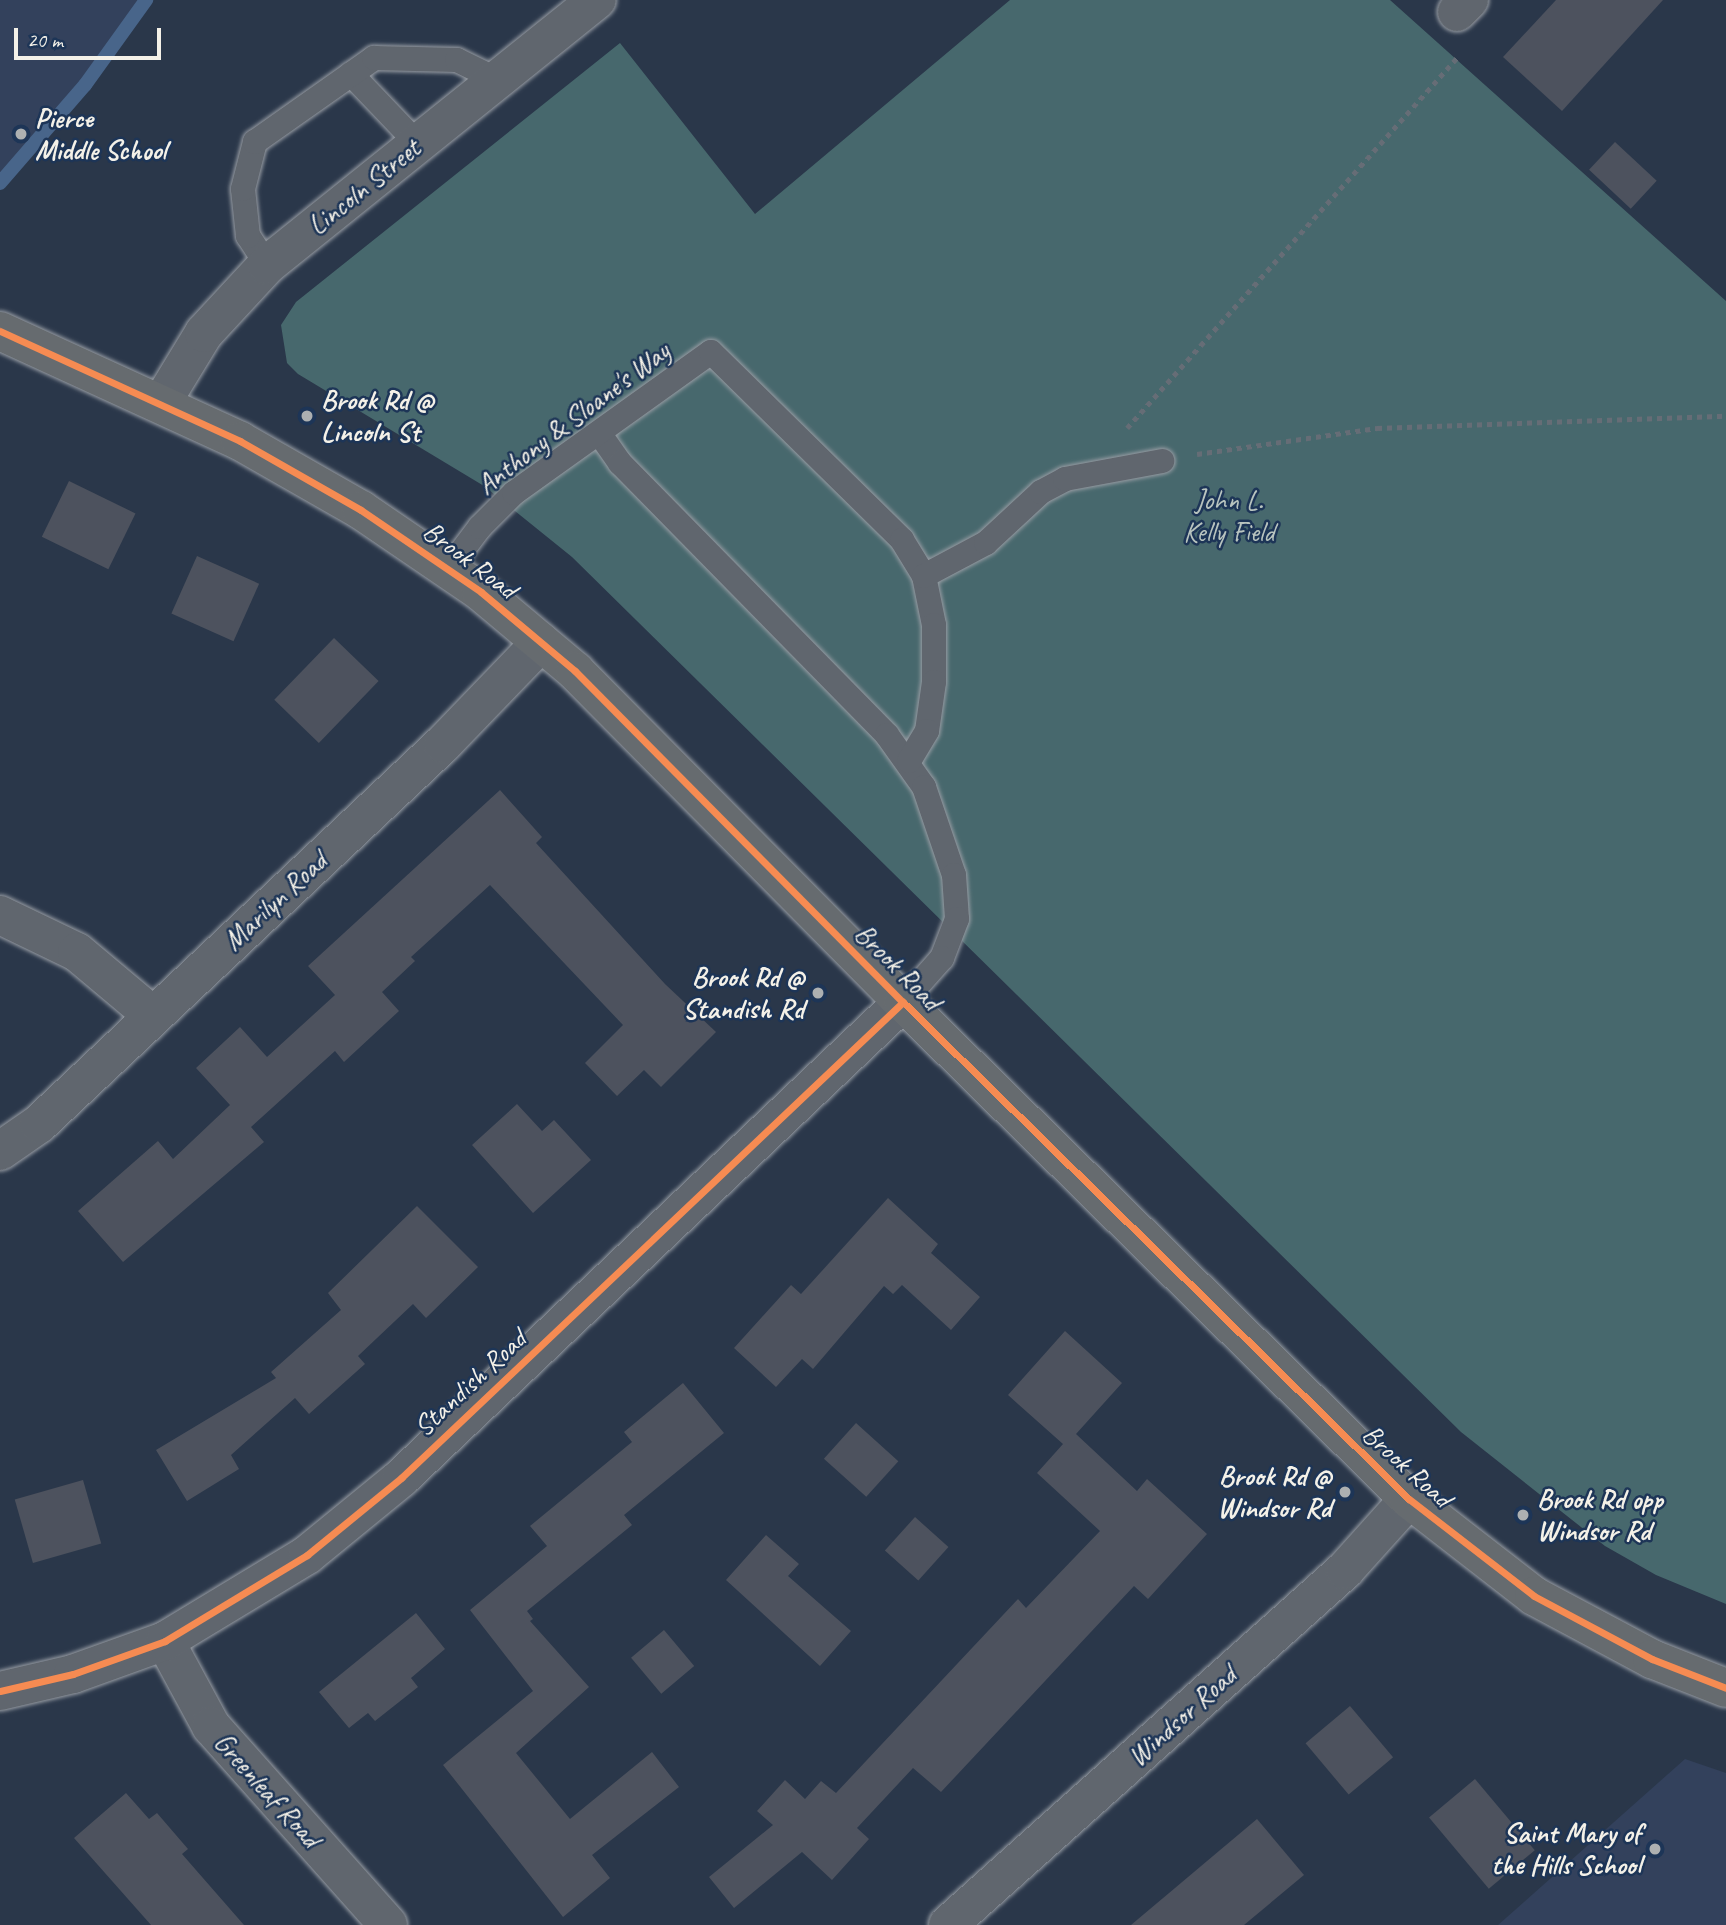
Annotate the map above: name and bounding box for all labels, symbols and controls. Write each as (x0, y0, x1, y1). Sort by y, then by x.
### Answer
scale bar (18, 14, 164, 58)
text: 20 m (27, 27, 63, 53)
place label: Pierce Middle School (35, 101, 167, 167)
marker: Pierce Middle School (13, 126, 29, 142)
street label: Lincoln Street (301, 132, 427, 242)
street label: Anthony & Sloane's Way (470, 335, 676, 501)
place label: Brook Rd @ Lincoln St (321, 383, 434, 449)
marker: Brook Rd @ Lincoln St (299, 408, 315, 424)
park label: John L. Kelly Field (1183, 483, 1275, 549)
street label: Brook Road (417, 514, 523, 606)
street label: Marilyn Road (217, 845, 333, 957)
street label: Brook Road (848, 917, 948, 1017)
place label: Brook Rd @ Standish Rd (682, 960, 804, 1026)
marker: Brook Rd @ Standish Rd (810, 985, 826, 1001)
street label: Standish Road (407, 1323, 533, 1443)
street label: Brook Road (1356, 1417, 1458, 1515)
place label: Brook Rd @ Windsor Rd (1217, 1459, 1331, 1525)
place label: Brook Rd opp Windsor Rd (1537, 1482, 1664, 1548)
marker: Brook Rd @ Windsor Rd (1337, 1484, 1353, 1500)
marker: Brook Rd opp Windsor Rd (1515, 1507, 1531, 1523)
street label: Windsor Road (1121, 1659, 1243, 1773)
street label: Greenleaf Road (207, 1726, 327, 1854)
place label: Saint Mary of the Hills School (1493, 1816, 1641, 1882)
marker: Saint Mary of the Hills School (1647, 1841, 1663, 1857)

